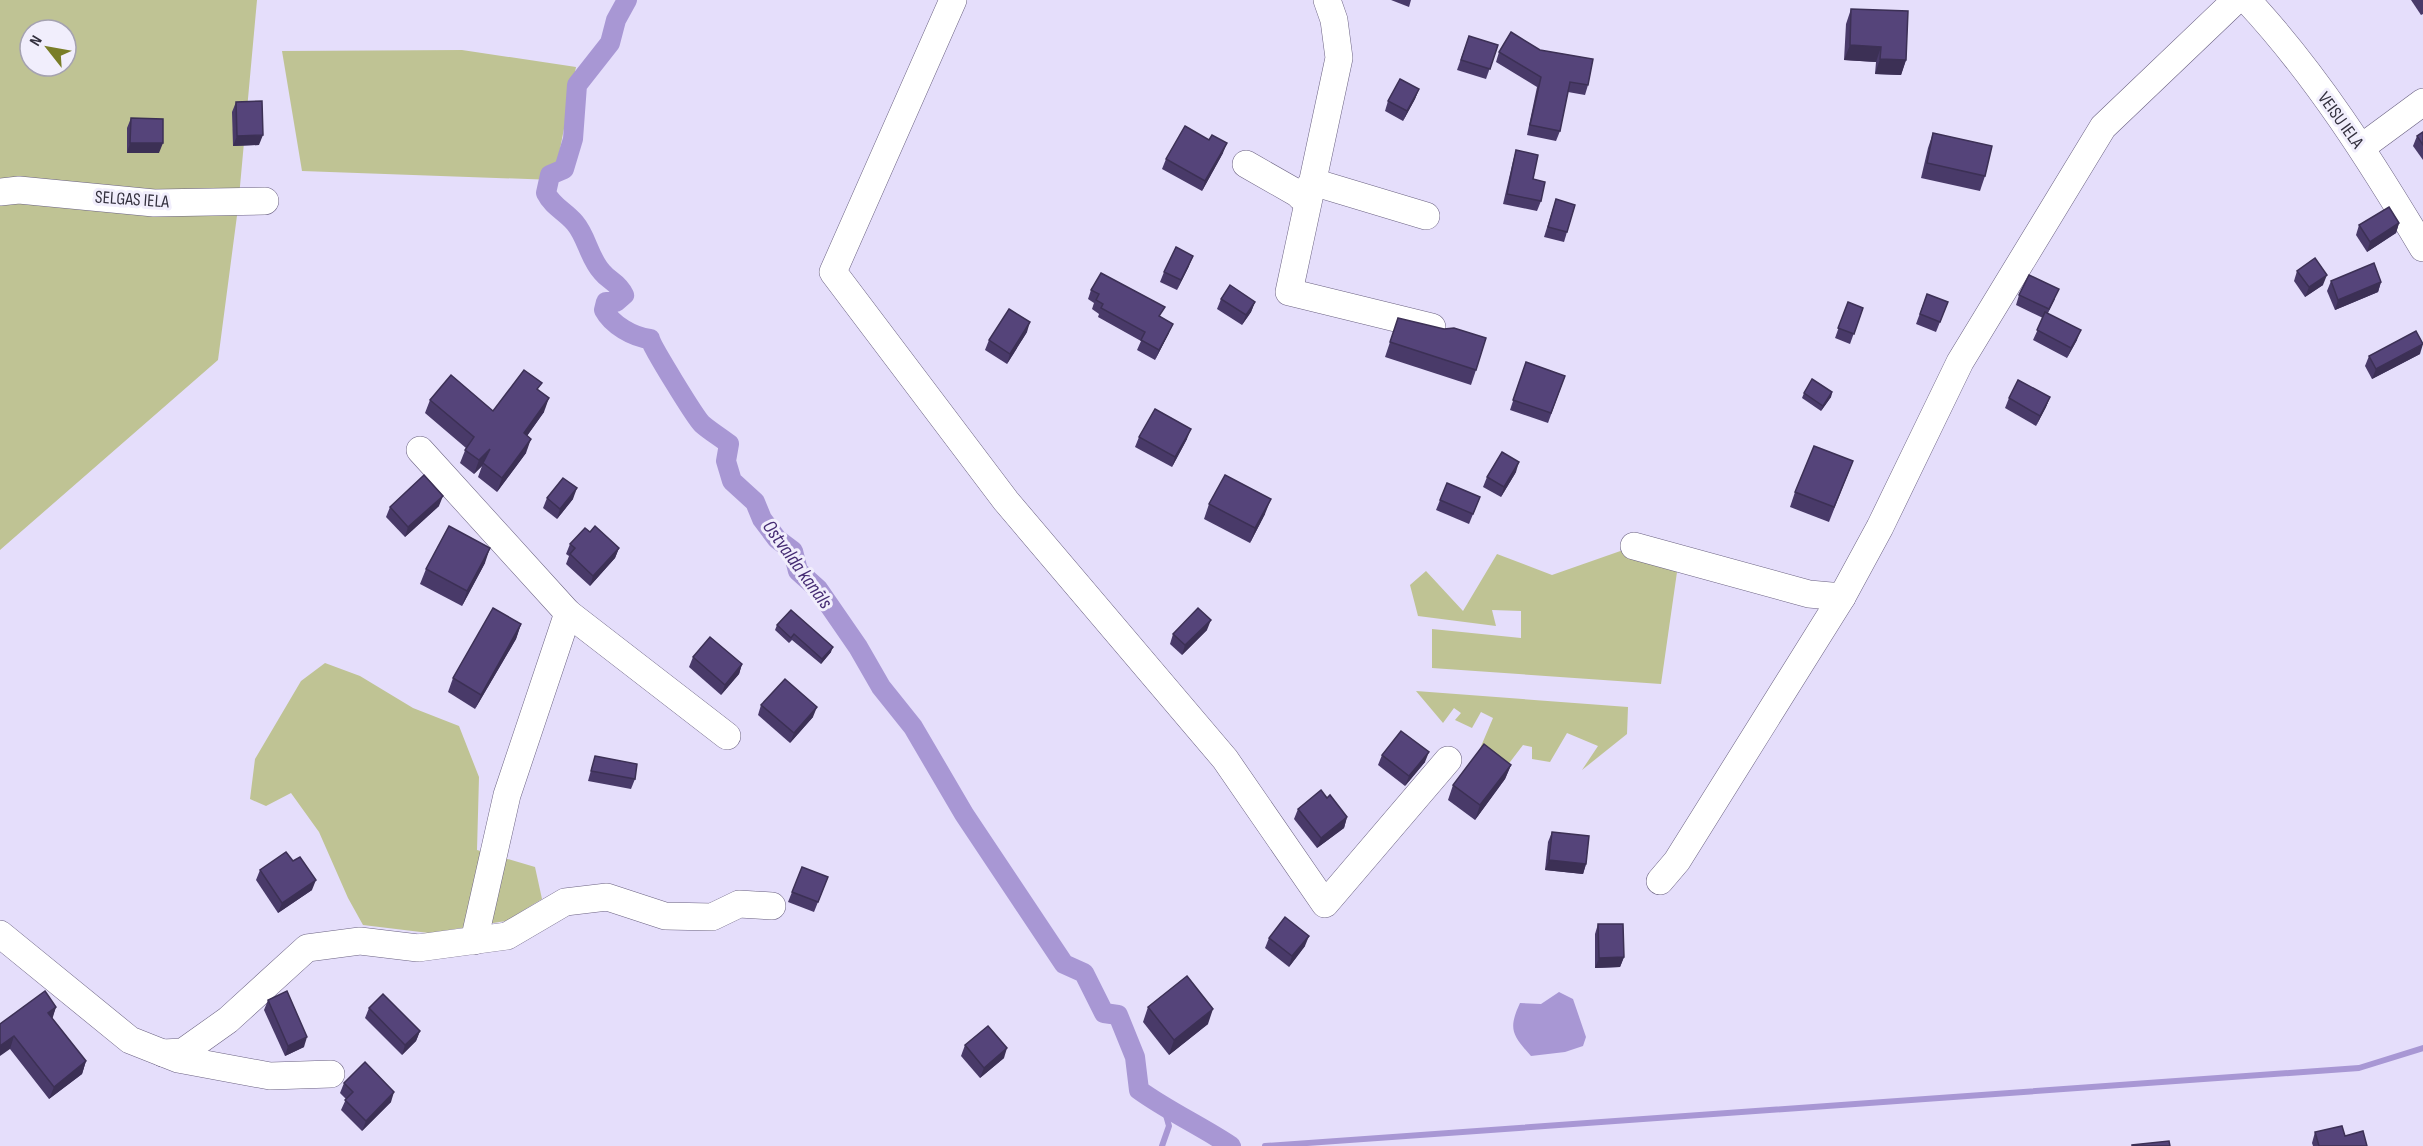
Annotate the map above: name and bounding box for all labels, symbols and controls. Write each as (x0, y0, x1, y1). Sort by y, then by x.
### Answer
north arrow (18, 18, 78, 78)
text: N (26, 32, 47, 50)
street label: VEISU IELA (2313, 88, 2368, 153)
street label: SELGAS IELA (94, 186, 170, 213)
water label: Ostvalda kanāls (757, 516, 837, 614)

